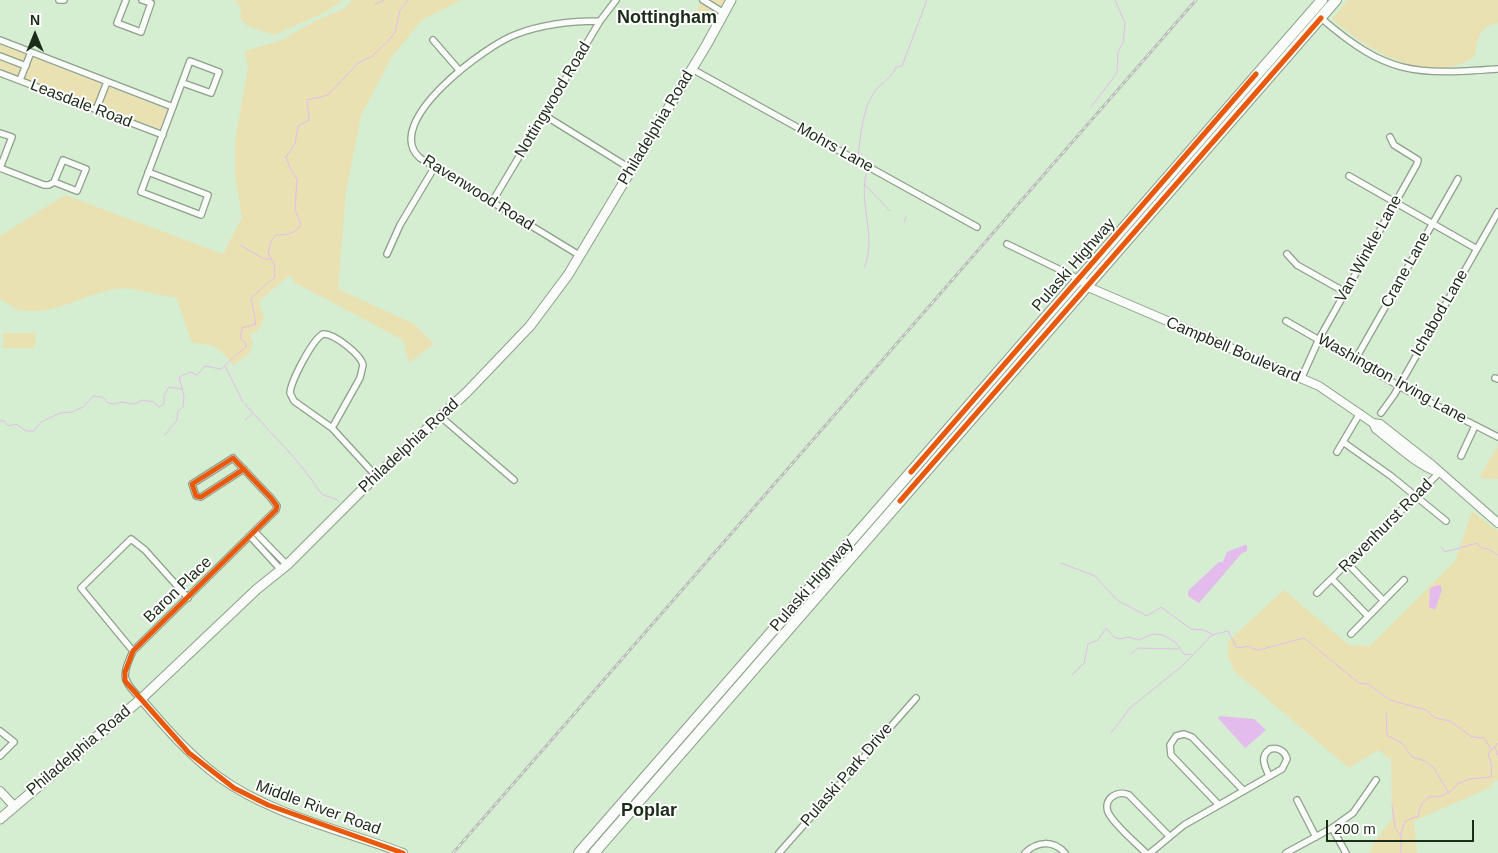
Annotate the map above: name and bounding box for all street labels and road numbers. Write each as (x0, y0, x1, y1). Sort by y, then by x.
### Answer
street label: Nottingwood Road (511, 39, 595, 161)
street label: Philadelphia Road (614, 67, 698, 189)
street label: Leasdale Road (27, 76, 135, 132)
street label: Mohrs Lane (793, 119, 877, 177)
street label: Ravenwood Road (419, 151, 537, 235)
street label: Van Winkle Lane (1332, 192, 1406, 306)
street label: Pulaski Highway (1028, 214, 1120, 316)
street label: Crane Lane (1377, 229, 1435, 311)
street label: Ichabod Lane (1407, 266, 1473, 360)
street label: Campbell Boulevard (1163, 313, 1303, 387)
street label: Washington Irving Lane (1314, 330, 1470, 428)
street label: Philadelphia Road (355, 395, 463, 497)
street label: Ravenhurst Road (1335, 475, 1437, 577)
street label: Pulaski Highway (766, 534, 858, 636)
street label: Baron Place (140, 553, 216, 627)
street label: Philadelphia Road (23, 702, 135, 800)
street label: Pulaski Park Drive (797, 719, 897, 831)
street label: Middle River Road (253, 776, 383, 840)

